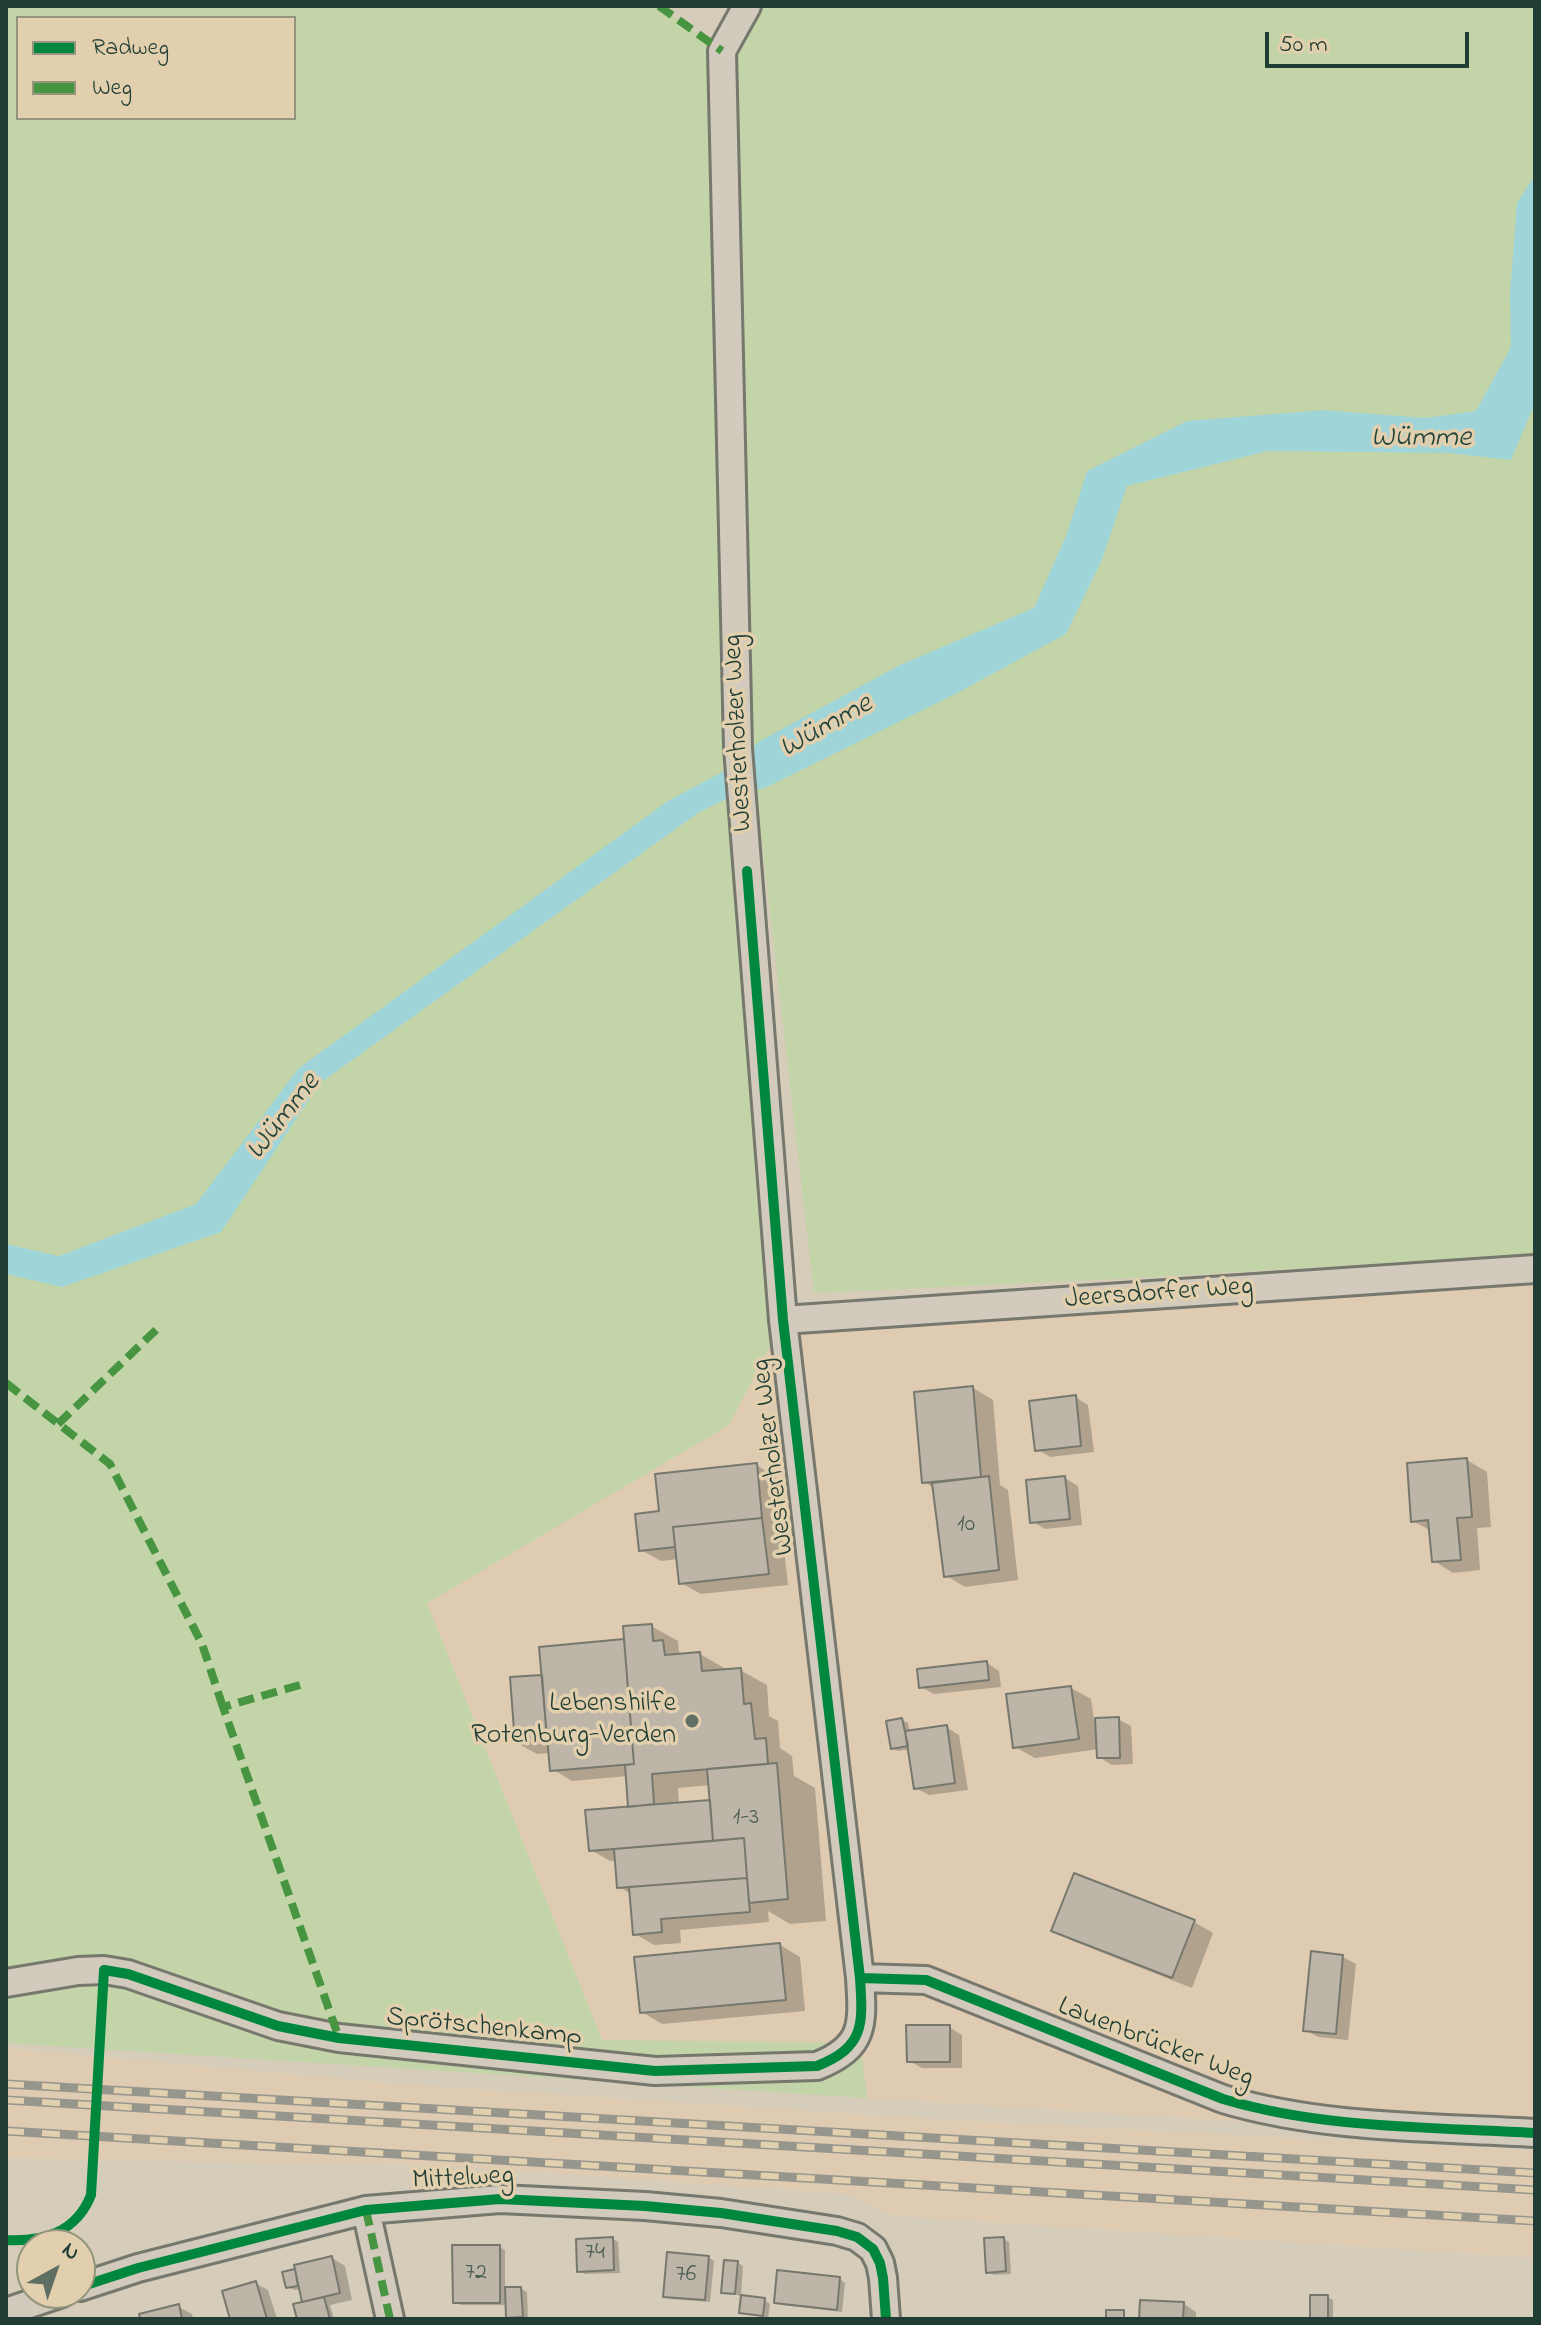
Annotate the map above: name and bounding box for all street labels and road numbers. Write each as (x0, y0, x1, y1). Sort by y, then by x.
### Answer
street label: Westerholzer Weg (718, 633, 762, 833)
street label: Jeersdorfer Weg (1064, 1272, 1254, 1318)
street label: Westerholzer Weg (746, 1357, 804, 1557)
street label: Lauenbrücker Weg (1052, 1991, 1258, 2097)
street label: Sprötschenkamp (385, 2002, 583, 2056)
street label: Mittelweg (411, 2161, 515, 2199)

